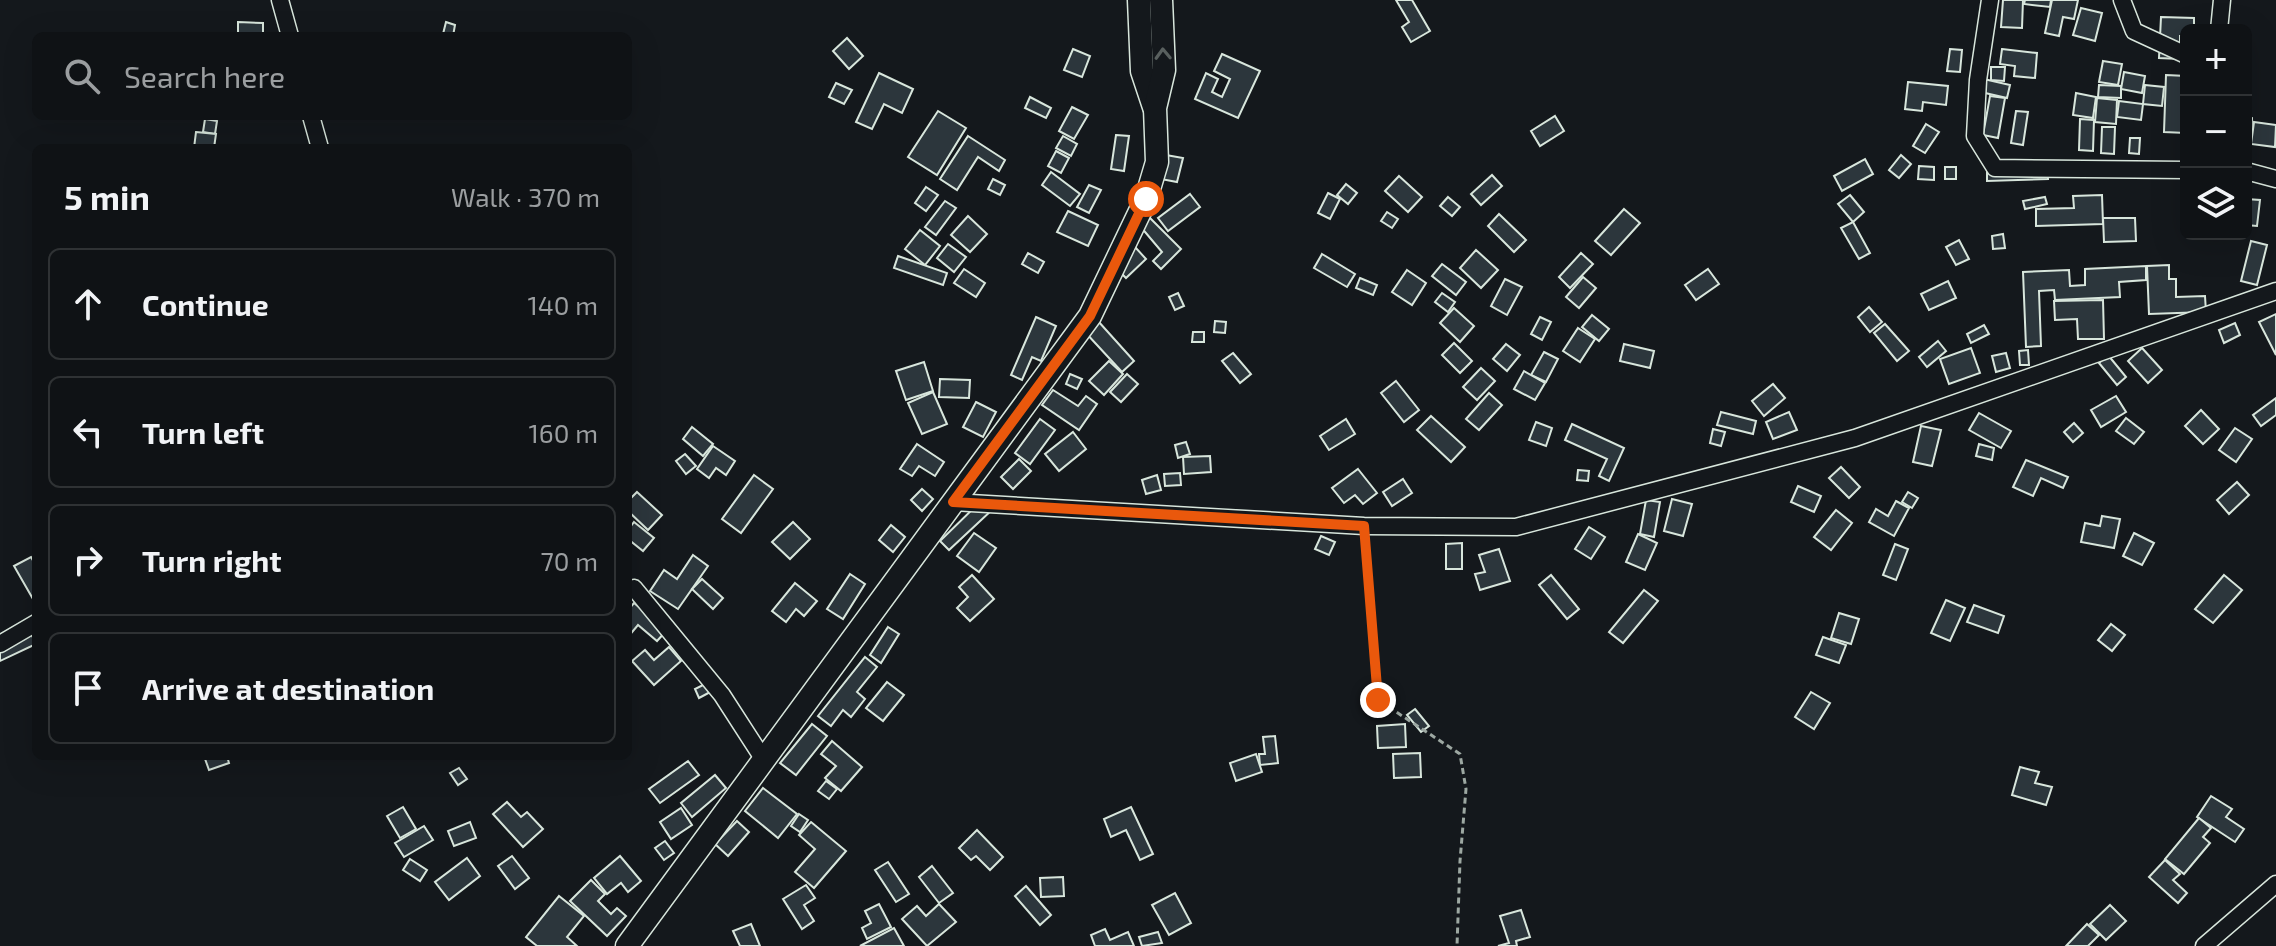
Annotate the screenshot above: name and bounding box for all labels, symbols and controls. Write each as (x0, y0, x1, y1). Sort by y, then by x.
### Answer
map controls (2180, 24, 2252, 240)
button: + (2180, 24, 2252, 96)
search box (32, 32, 632, 120)
one-way arrow (1155, 47, 1172, 60)
icon: search (60, 54, 104, 98)
text: Search here (124, 58, 285, 94)
button: − (2180, 96, 2252, 168)
button: layers (2180, 168, 2252, 240)
text: 5 min (64, 176, 150, 217)
text: Walk · 370 m (451, 181, 600, 212)
route start (1128, 181, 1164, 217)
icon: ahead (66, 282, 110, 326)
text: Continue (142, 286, 269, 322)
text: 140 m (527, 289, 598, 320)
icon: left (66, 410, 110, 454)
text: Turn left (142, 414, 264, 450)
text: 160 m (529, 417, 598, 448)
icon: right (66, 538, 110, 582)
text: Turn right (142, 542, 282, 578)
text: 70 m (540, 545, 598, 576)
icon: arrive (66, 666, 110, 710)
text: Arrive at destination (142, 670, 434, 706)
route end (1360, 682, 1396, 718)

